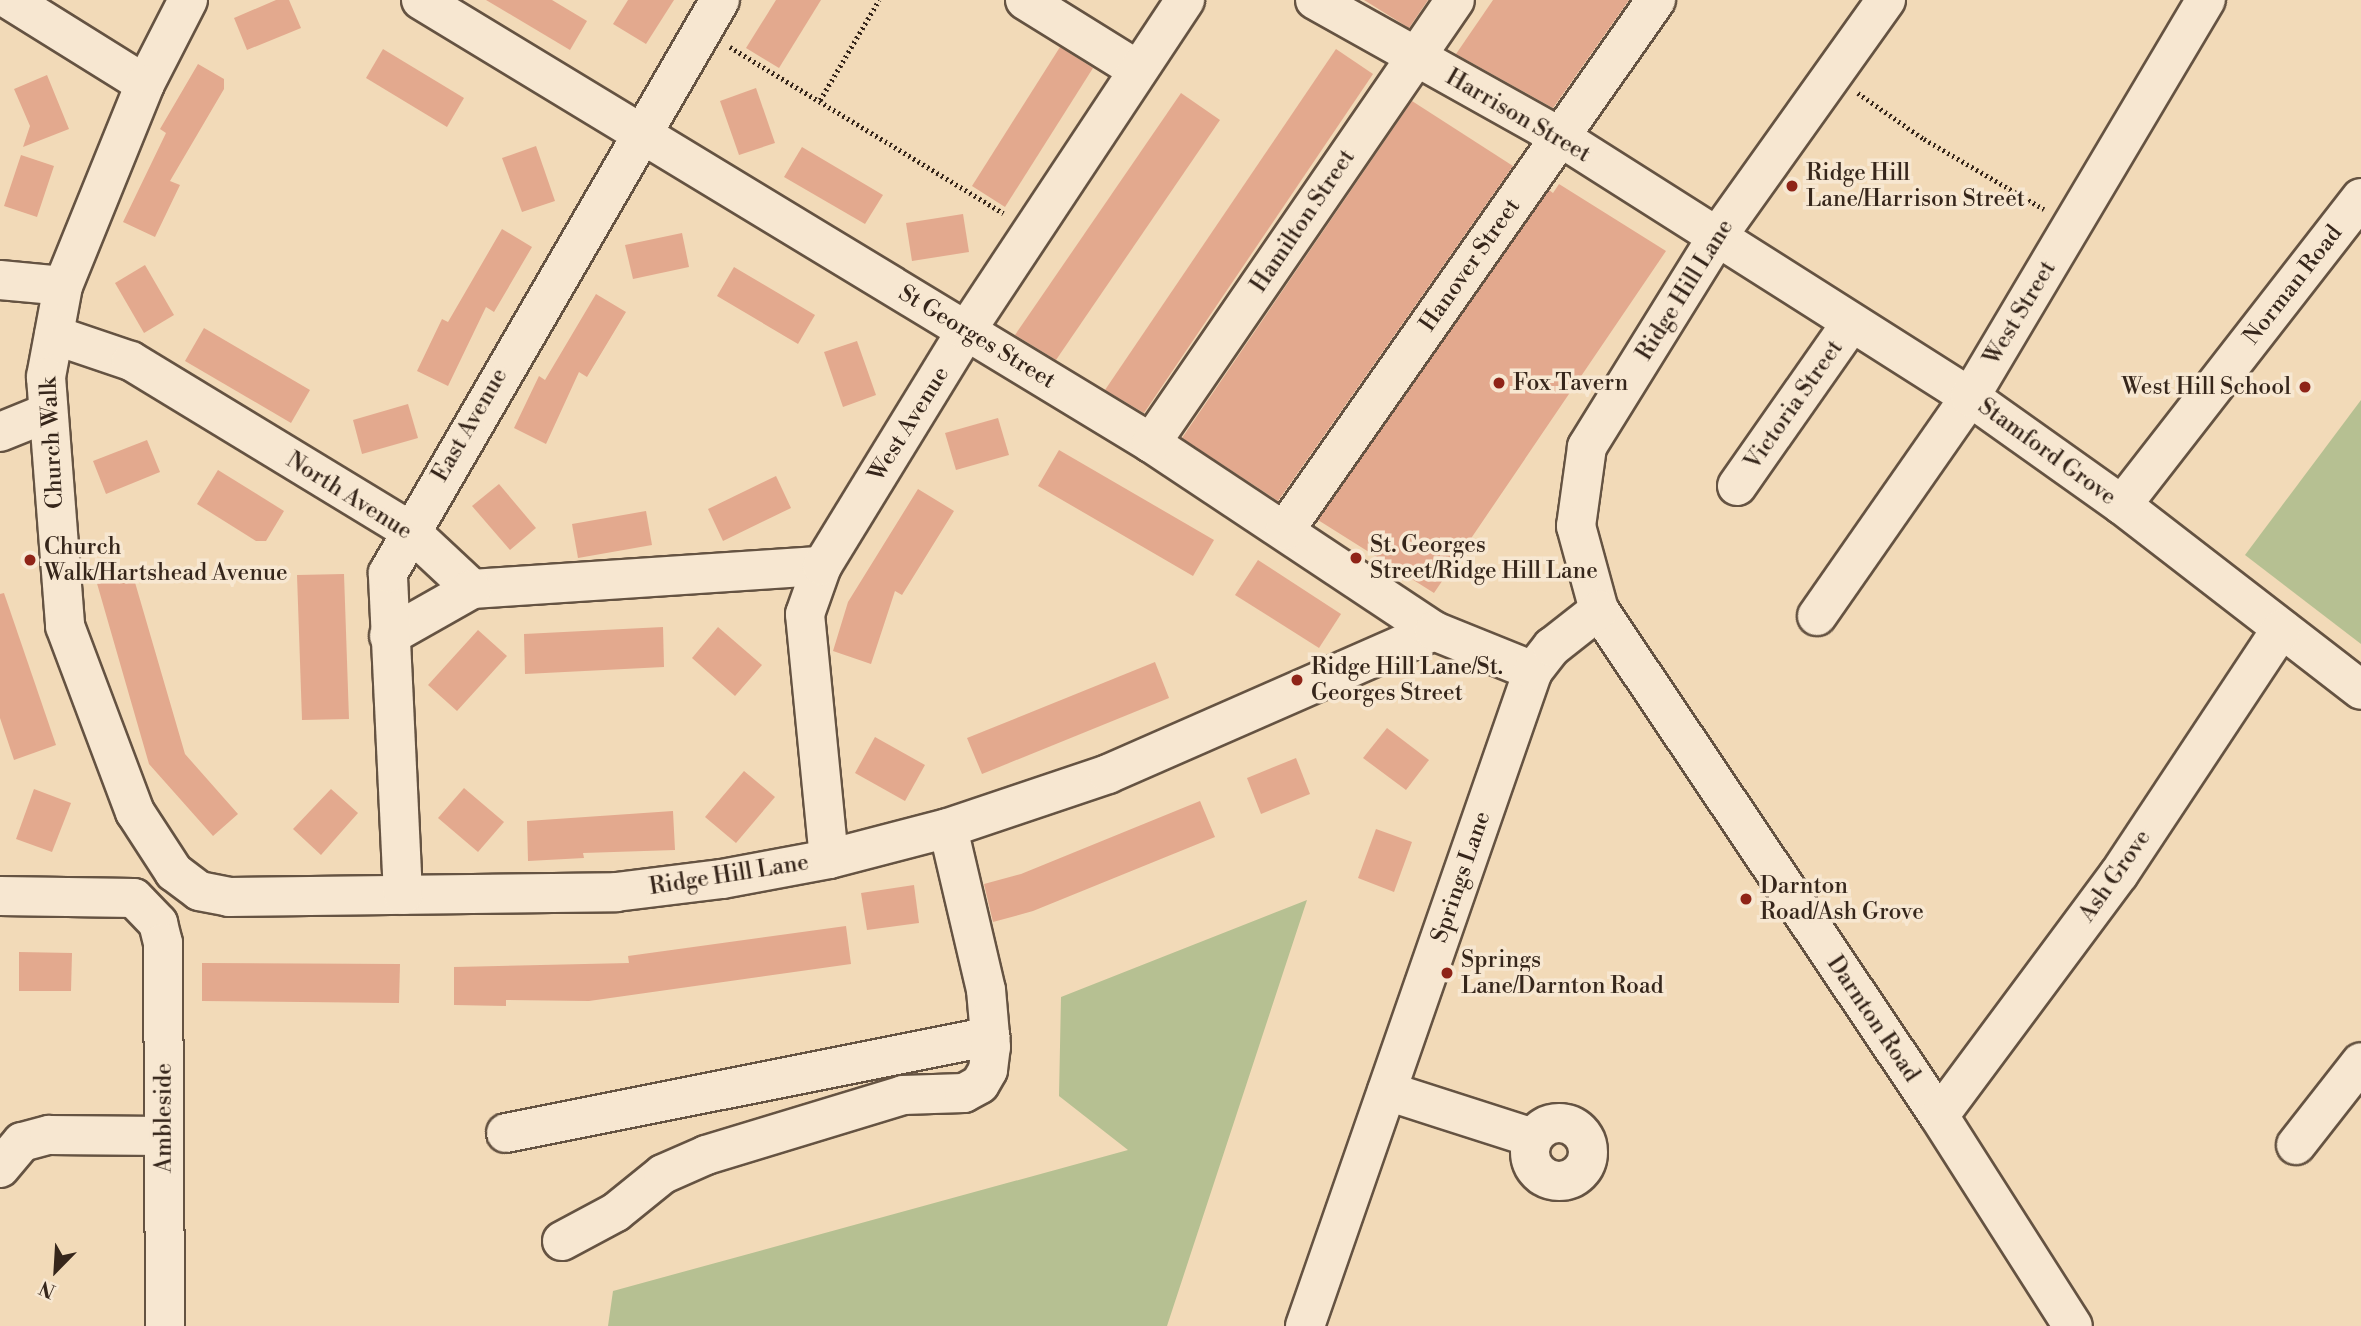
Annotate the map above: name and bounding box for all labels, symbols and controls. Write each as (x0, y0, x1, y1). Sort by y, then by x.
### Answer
street label: Harrison Street (1441, 63, 1595, 169)
street label: Hamilton Street (1245, 144, 1361, 298)
place label: Ridge Hill Lane/Harrison Street (1806, 159, 2025, 213)
marker: Ridge Hill Lane/Harrison Street (1784, 178, 1800, 194)
street label: Hanover Street (1414, 193, 1526, 337)
street label: Ridge Hill Lane (1631, 214, 1739, 366)
street label: Norman Road (2238, 220, 2348, 350)
street label: West Street (1978, 256, 2062, 370)
street label: St Georges Street (894, 279, 1060, 395)
street label: Victoria Street (1739, 335, 1849, 475)
street label: West Avenue (863, 362, 955, 486)
street label: East Avenue (426, 363, 514, 487)
place label: Fox Tavern (1513, 369, 1628, 397)
place label: West Hill School (2121, 373, 2291, 401)
marker: Fox Tavern (1491, 375, 1507, 391)
street label: Church Walk (35, 376, 69, 510)
marker: West Hill School (2297, 379, 2313, 395)
street label: Stamford Grove (1973, 393, 2121, 511)
street label: North Avenue (281, 446, 417, 546)
place label: St. Georges Street/Ridge Hill Lane (1370, 531, 1598, 585)
place label: Church Walk/Hartshead Avenue (44, 533, 288, 587)
marker: St. Georges Street/Ridge Hill Lane (1348, 550, 1364, 566)
marker: Church Walk/Hartshead Avenue (22, 552, 38, 568)
place label: Ridge Hill Lane/St. Georges Street (1311, 653, 1503, 707)
marker: Ridge Hill Lane/St. Georges Street (1289, 672, 1305, 688)
street label: Springs Lane (1426, 808, 1496, 946)
street label: Ash Grove (2073, 825, 2157, 927)
street label: Ridge Hill Lane (647, 849, 811, 901)
place label: Darnton Road/Ash Grove (1760, 872, 1924, 926)
marker: Darnton Road/Ash Grove (1738, 891, 1754, 907)
place label: Springs Lane/Darnton Road (1461, 946, 1664, 1000)
street label: Darnton Road (1821, 951, 1925, 1087)
marker: Springs Lane/Darnton Road (1439, 965, 1455, 981)
street label: Ambleside (150, 1063, 178, 1173)
north arrow (21, 1235, 91, 1305)
text: N (36, 1275, 59, 1303)

